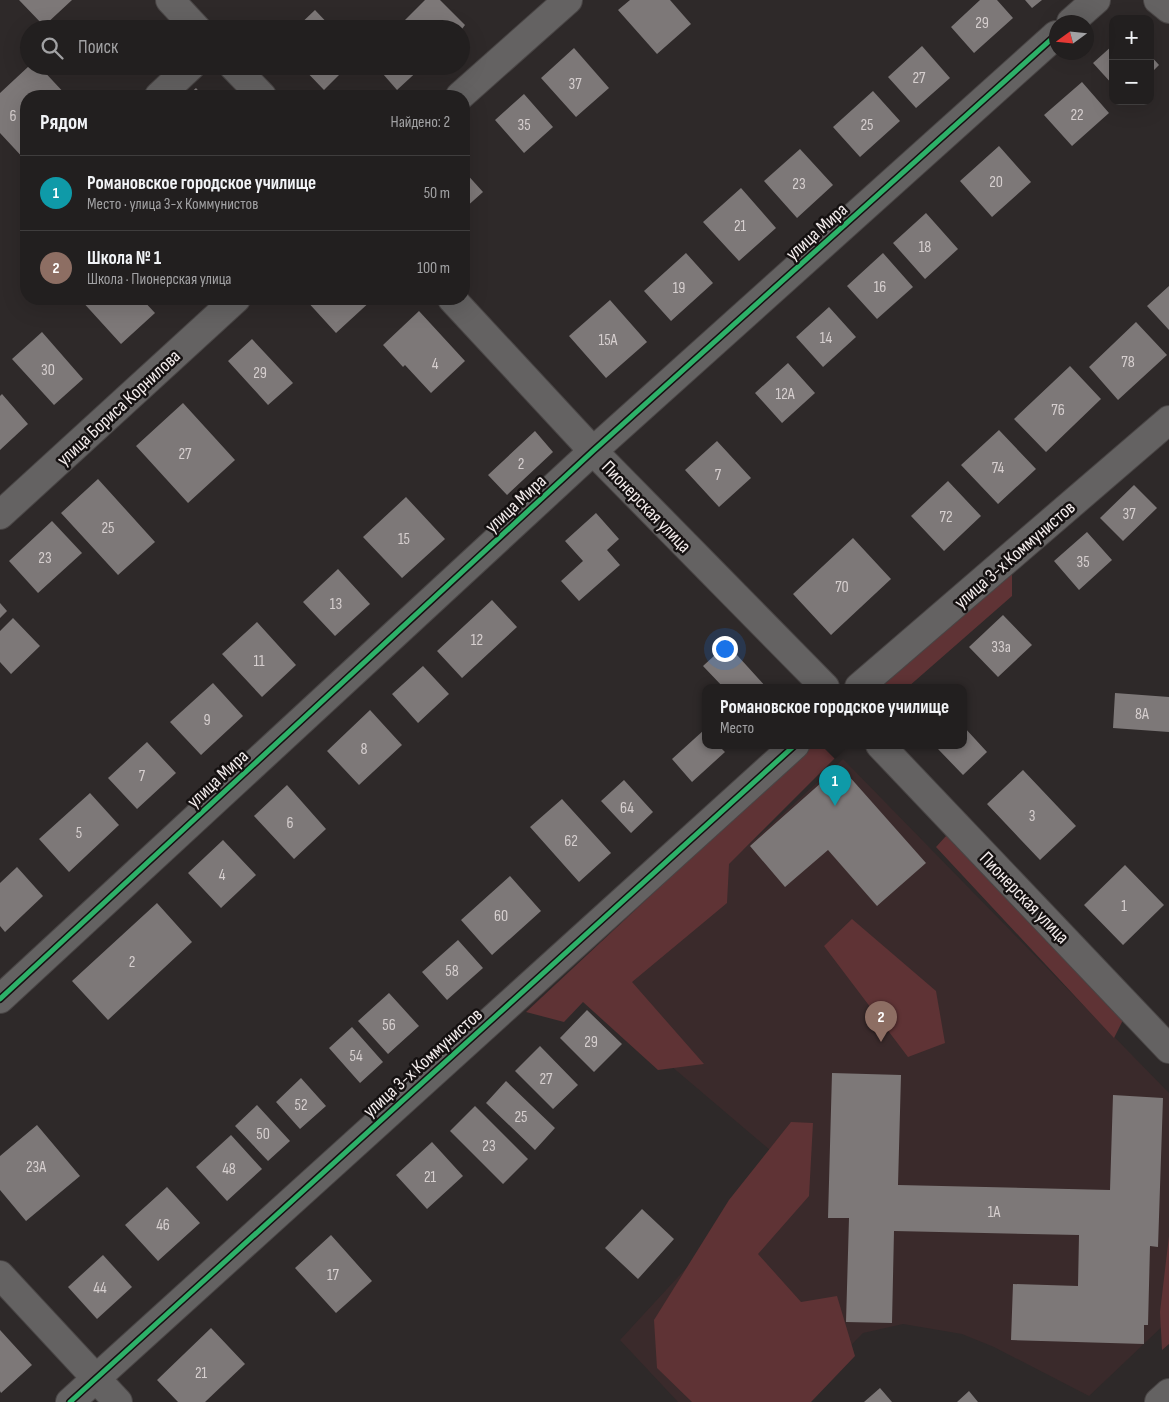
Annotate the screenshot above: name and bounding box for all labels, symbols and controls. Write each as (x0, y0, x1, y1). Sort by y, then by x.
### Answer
house number: 29 (975, 14, 989, 33)
north arrow (1049, 15, 1094, 60)
map controls (1109, 15, 1154, 105)
button: + (1109, 15, 1154, 60)
search box (20, 20, 470, 75)
icon: search (38, 34, 66, 62)
text: Поиск (78, 36, 118, 59)
button: − (1109, 60, 1154, 105)
house number: 27 (912, 69, 926, 88)
house number: 37 (568, 75, 582, 94)
house number: 22 (1070, 106, 1084, 125)
house number: 6 (9, 107, 17, 126)
text: Рядом (40, 110, 88, 135)
text: Найдено: 2 (391, 113, 450, 132)
house number: 35 (517, 116, 531, 135)
house number: 25 (860, 116, 874, 135)
text: Романовское городское училище (87, 172, 316, 195)
house number: 20 (989, 173, 1003, 192)
house number: 23 (792, 175, 806, 194)
text: 1 (53, 184, 59, 203)
text: 50 m (424, 184, 450, 203)
text: Место · улица 3-х Коммунистов (87, 195, 258, 214)
street label: улица Мира (781, 198, 853, 266)
house number: 21 (734, 217, 747, 236)
house number: 18 (919, 238, 931, 257)
text: Школа № 1 (87, 247, 161, 270)
text: 2 (52, 259, 60, 278)
text: 100 m (417, 259, 450, 278)
text: Школа · Пионерская улица (87, 270, 232, 289)
house number: 16 (874, 278, 886, 297)
house number: 19 (673, 279, 685, 298)
house number: 14 (820, 329, 832, 348)
house number: 15А (599, 331, 618, 350)
street label: улица Бориса Корнилова (52, 345, 186, 471)
house number: 78 (1121, 353, 1135, 372)
house number: 4 (432, 355, 439, 374)
house number: 30 (41, 361, 55, 380)
house number: 29 (253, 364, 267, 383)
house number: 12А (775, 385, 795, 404)
house number: 76 (1051, 401, 1065, 420)
house number: 27 (178, 445, 192, 464)
house number: 2 (518, 455, 524, 474)
street label: Пионерская улица (596, 456, 696, 558)
house number: 74 (992, 459, 1004, 478)
house number: 7 (715, 466, 722, 485)
street label: улица Мира (481, 470, 551, 538)
street label: улица 3-х Коммунистов (950, 496, 1080, 614)
house number: 37 (1122, 505, 1136, 524)
house number: 72 (940, 508, 952, 527)
house number: 25 (101, 519, 115, 538)
house number: 15 (398, 530, 410, 549)
house number: 23 (38, 549, 52, 568)
house number: 35 (1076, 553, 1090, 572)
house number: 70 (835, 578, 849, 597)
house number: 13 (330, 595, 342, 614)
house number: 12 (471, 631, 483, 650)
your location (712, 636, 738, 662)
house number: 33а (991, 638, 1011, 657)
house number: 11 (253, 652, 265, 671)
popup (702, 684, 967, 749)
text: Романовское городское училище (720, 696, 949, 719)
house number: 8А (1135, 705, 1149, 724)
house number: 9 (203, 711, 211, 730)
text: Место (720, 719, 754, 738)
house number: 8 (360, 740, 368, 759)
street label: улица Мира (183, 745, 253, 813)
pin: 1 (819, 765, 851, 806)
house number: 7 (139, 767, 146, 786)
house number: 64 (620, 799, 634, 818)
house number: 3 (1029, 807, 1035, 826)
house number: 6 (286, 814, 294, 833)
house number: 5 (76, 824, 82, 843)
house number: 62 (564, 832, 578, 851)
street label: Пионерская улица (974, 847, 1074, 949)
house number: 4 (219, 866, 226, 885)
house number: 1 (1121, 897, 1127, 916)
house number: 60 (494, 907, 508, 926)
house number: 2 (129, 953, 135, 972)
house number: 58 (445, 962, 459, 981)
pin: 2 (865, 1001, 897, 1042)
street label: улица 3-х Коммунистов (359, 1003, 488, 1123)
house number: 56 (382, 1016, 396, 1035)
house number: 29 (584, 1033, 598, 1052)
house number: 54 (349, 1047, 363, 1066)
house number: 27 (539, 1070, 553, 1089)
house number: 52 (294, 1096, 308, 1115)
house number: 25 (514, 1108, 528, 1127)
house number: 50 (256, 1125, 270, 1144)
house number: 23 (482, 1137, 496, 1156)
house number: 23А (26, 1158, 46, 1177)
house number: 48 (222, 1160, 236, 1179)
house number: 21 (424, 1168, 437, 1187)
house number: 1А (988, 1203, 1000, 1222)
house number: 46 (156, 1216, 170, 1235)
house number: 17 (327, 1266, 340, 1285)
house number: 44 (93, 1279, 107, 1298)
house number: 21 (195, 1364, 208, 1383)

